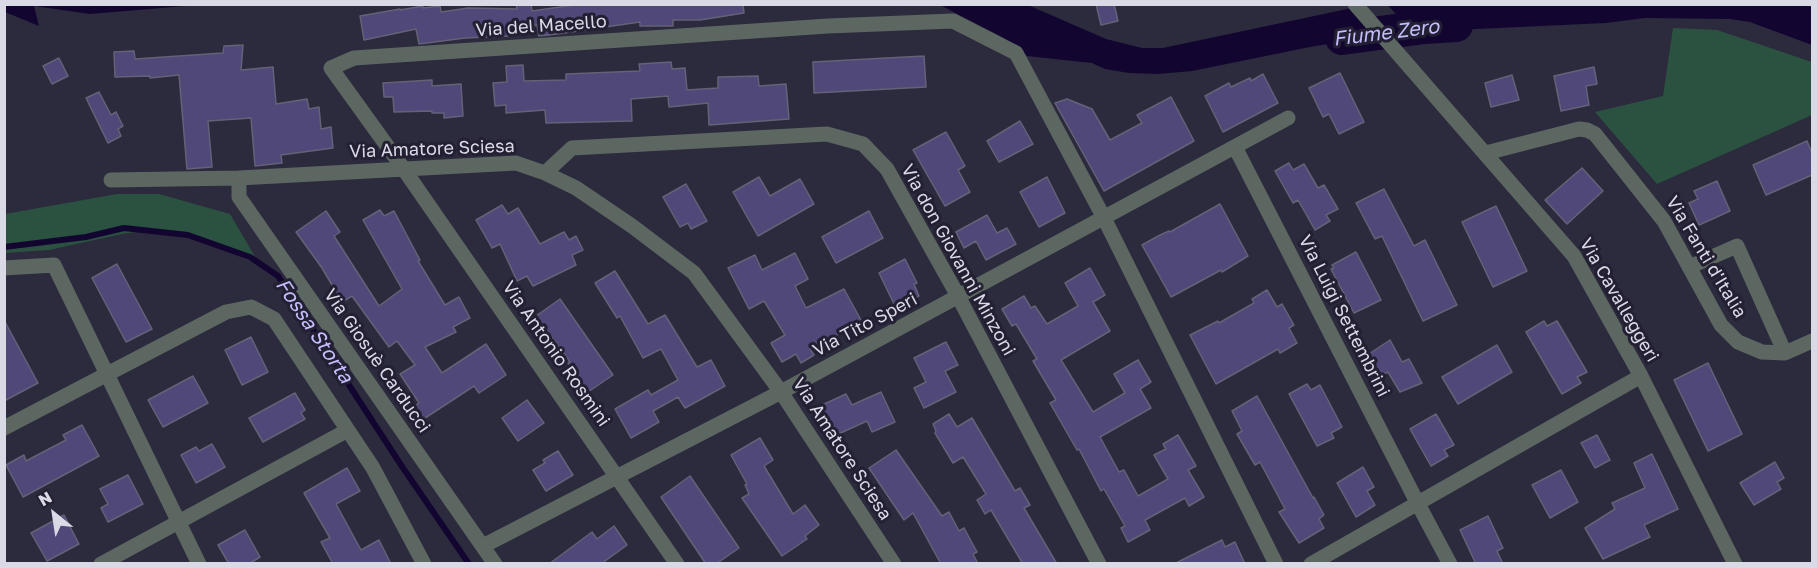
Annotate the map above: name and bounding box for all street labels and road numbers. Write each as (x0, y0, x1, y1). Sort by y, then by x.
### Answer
street label: Via del Macello (475, 11, 607, 41)
street label: Via Amatore Sciesa (349, 135, 515, 163)
street label: Via don Giovanni Minzoni (896, 161, 1020, 359)
street label: Via Fanti d'Italia (1661, 192, 1751, 322)
street label: Via Luigi Settembrini (1294, 231, 1394, 401)
street label: Via Cavalleggeri (1575, 234, 1663, 366)
street label: Via Antonio Rosmini (498, 277, 614, 431)
street label: Via Giosuè Carducci (319, 285, 435, 437)
street label: Via Tito Speri (809, 288, 921, 362)
street label: Via Amatore Sciesa (788, 374, 896, 524)

